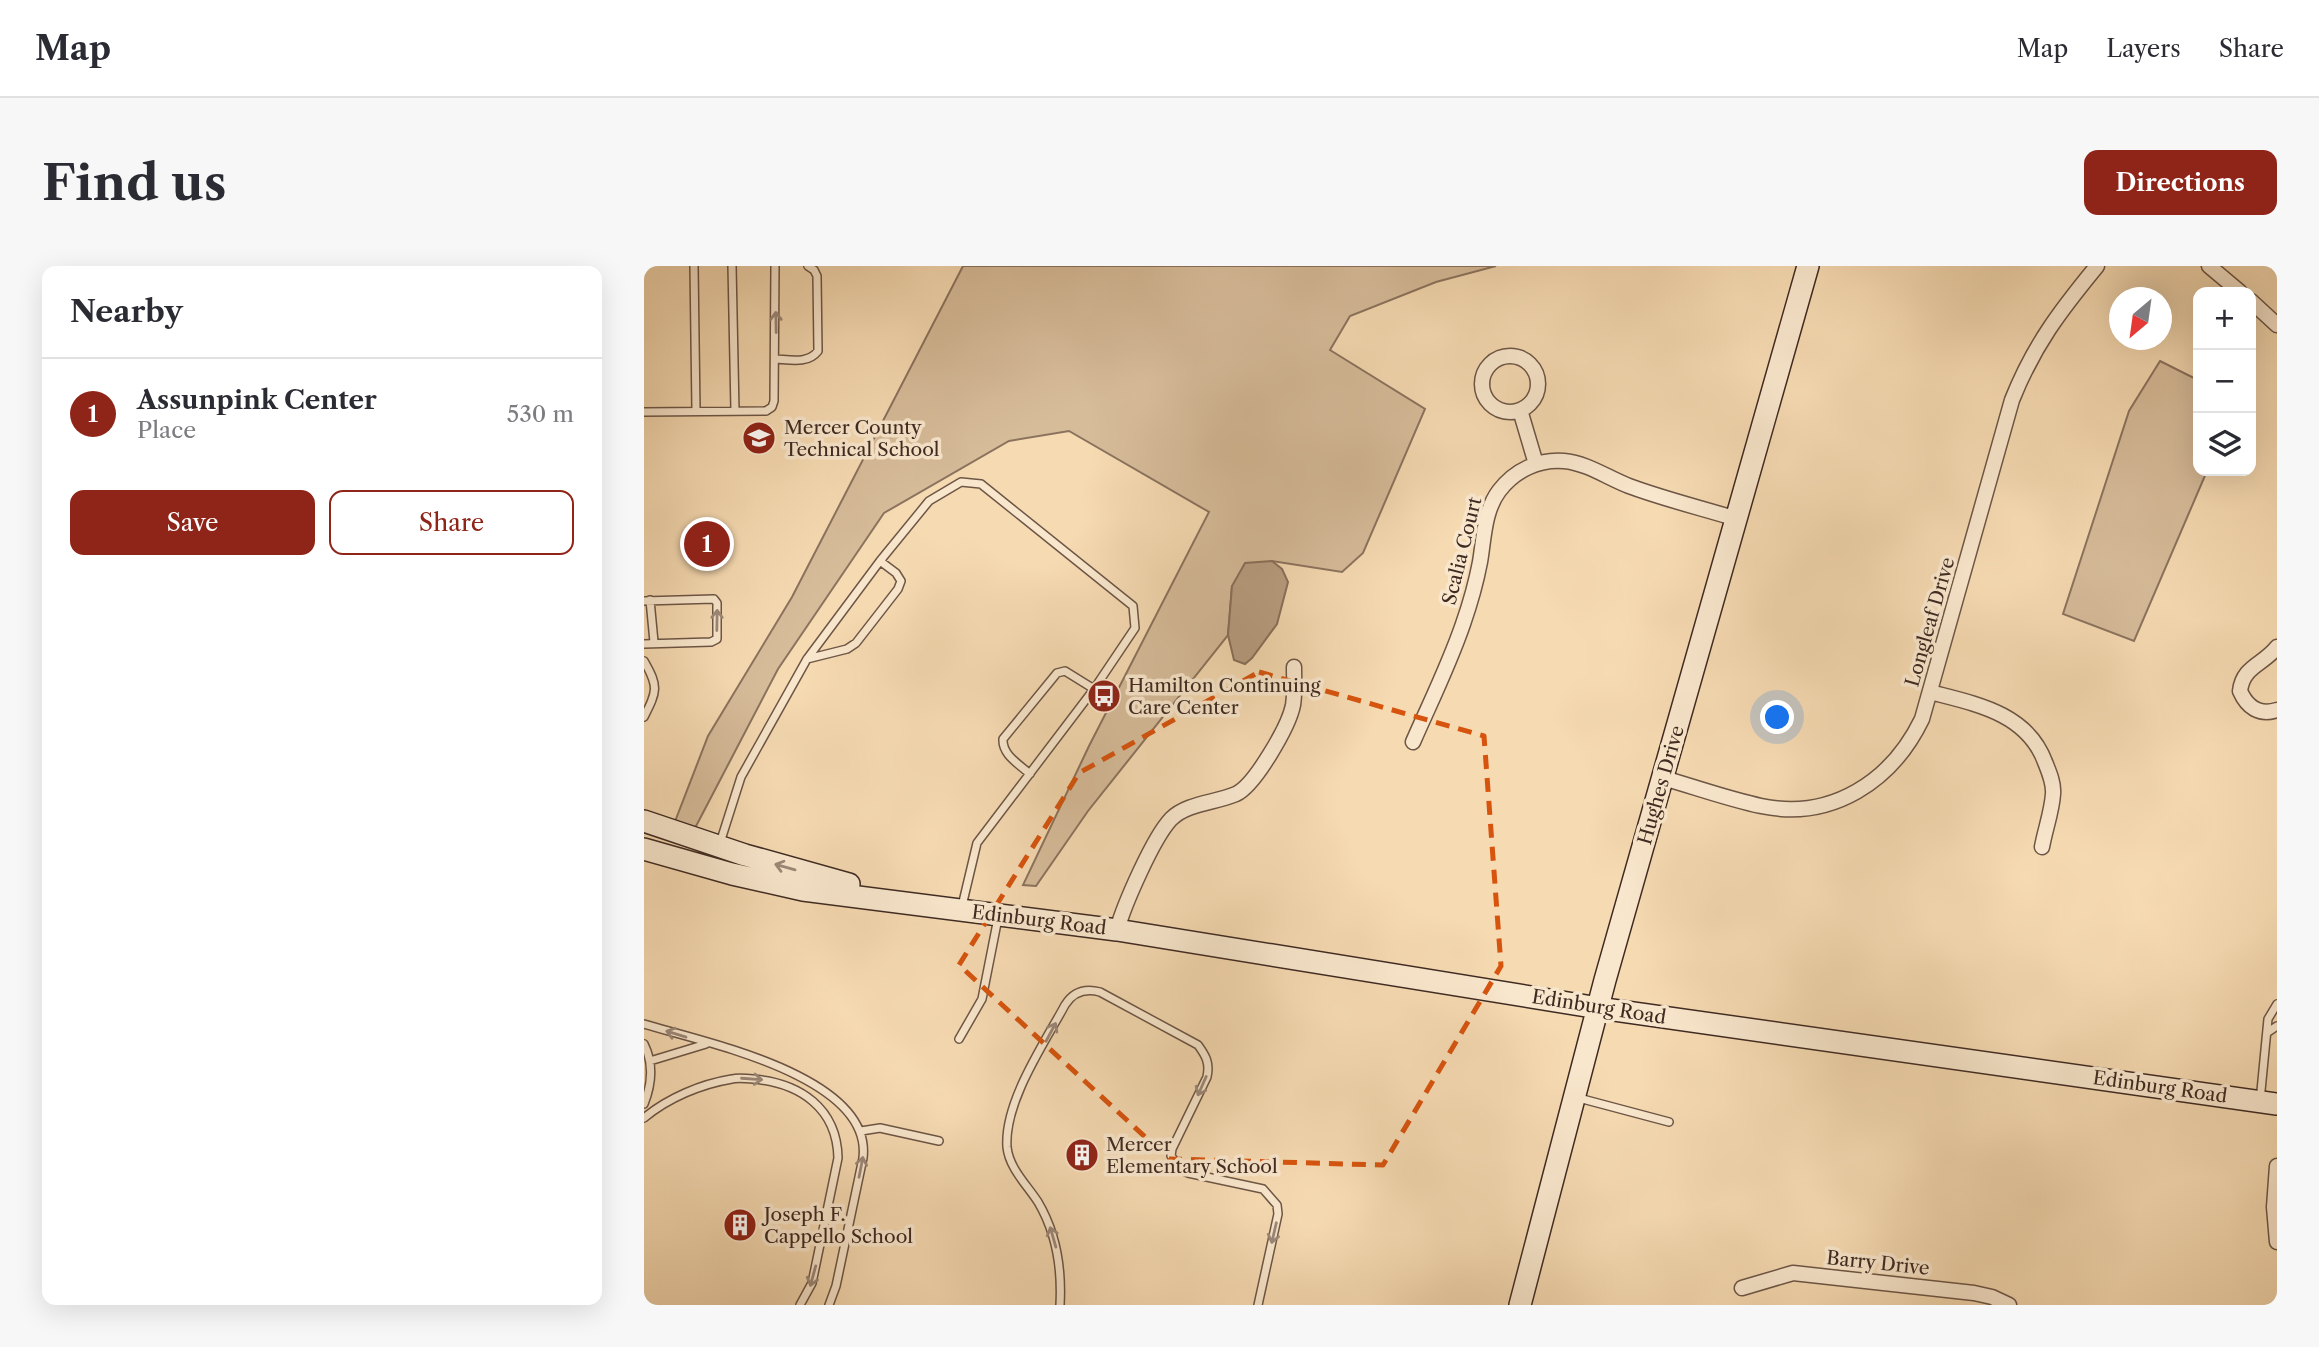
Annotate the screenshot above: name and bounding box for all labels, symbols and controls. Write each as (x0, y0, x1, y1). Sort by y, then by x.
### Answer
text: Map (35, 28, 111, 69)
text: Map (2017, 34, 2068, 63)
text: Layers (2106, 34, 2181, 63)
text: Share (2219, 34, 2284, 63)
button: Directions (2084, 150, 2277, 215)
text: Find us (42, 152, 226, 213)
north arrow (2109, 287, 2172, 350)
map controls (2193, 287, 2256, 476)
button: + (2193, 287, 2256, 350)
text: Nearby (70, 293, 183, 330)
one-way arrow (769, 311, 782, 334)
button: − (2193, 350, 2256, 413)
text: Assunpink Center (137, 384, 377, 416)
text: 1 (88, 400, 98, 428)
text: 530 m (507, 400, 574, 428)
button: layers (2193, 413, 2256, 476)
text: Place (137, 416, 196, 444)
place label: Mercer County Technical School (784, 416, 940, 461)
school or university icon: Mercer County Technical School (740, 419, 778, 457)
button: Save (70, 490, 315, 555)
button: Share (329, 490, 574, 555)
street label: Scalia Court (1437, 494, 1487, 607)
pin: 1 (684, 518, 730, 570)
street label: Longleaf Drive (1901, 555, 1959, 689)
one-way arrow (710, 609, 724, 632)
place label: Hamilton Continuing Care Center (1128, 674, 1322, 719)
bus stop icon: Hamilton Continuing Care Center (1085, 677, 1123, 715)
your location (1760, 700, 1794, 734)
street label: Hughes Drive (1633, 723, 1689, 847)
one-way arrow (774, 859, 796, 872)
street label: Edinburg Road (970, 900, 1108, 940)
street label: Edinburg Road (1530, 985, 1668, 1029)
one-way arrow (1044, 1022, 1058, 1042)
one-way arrow (665, 1027, 687, 1040)
street label: Edinburg Road (2091, 1066, 2229, 1108)
one-way arrow (740, 1073, 763, 1086)
one-way arrow (1195, 1075, 1208, 1096)
place label: Mercer Elementary School (1106, 1133, 1278, 1178)
building icon: Mercer Elementary School (1063, 1136, 1101, 1174)
one-way arrow (855, 1156, 869, 1179)
place label: Joseph F. Cappello School (761, 1203, 913, 1248)
building icon: Joseph F. Cappello School (721, 1206, 759, 1244)
one-way arrow (1267, 1221, 1281, 1244)
one-way arrow (1046, 1226, 1059, 1248)
street label: Barry Drive (1825, 1246, 1931, 1280)
one-way arrow (806, 1264, 819, 1287)

